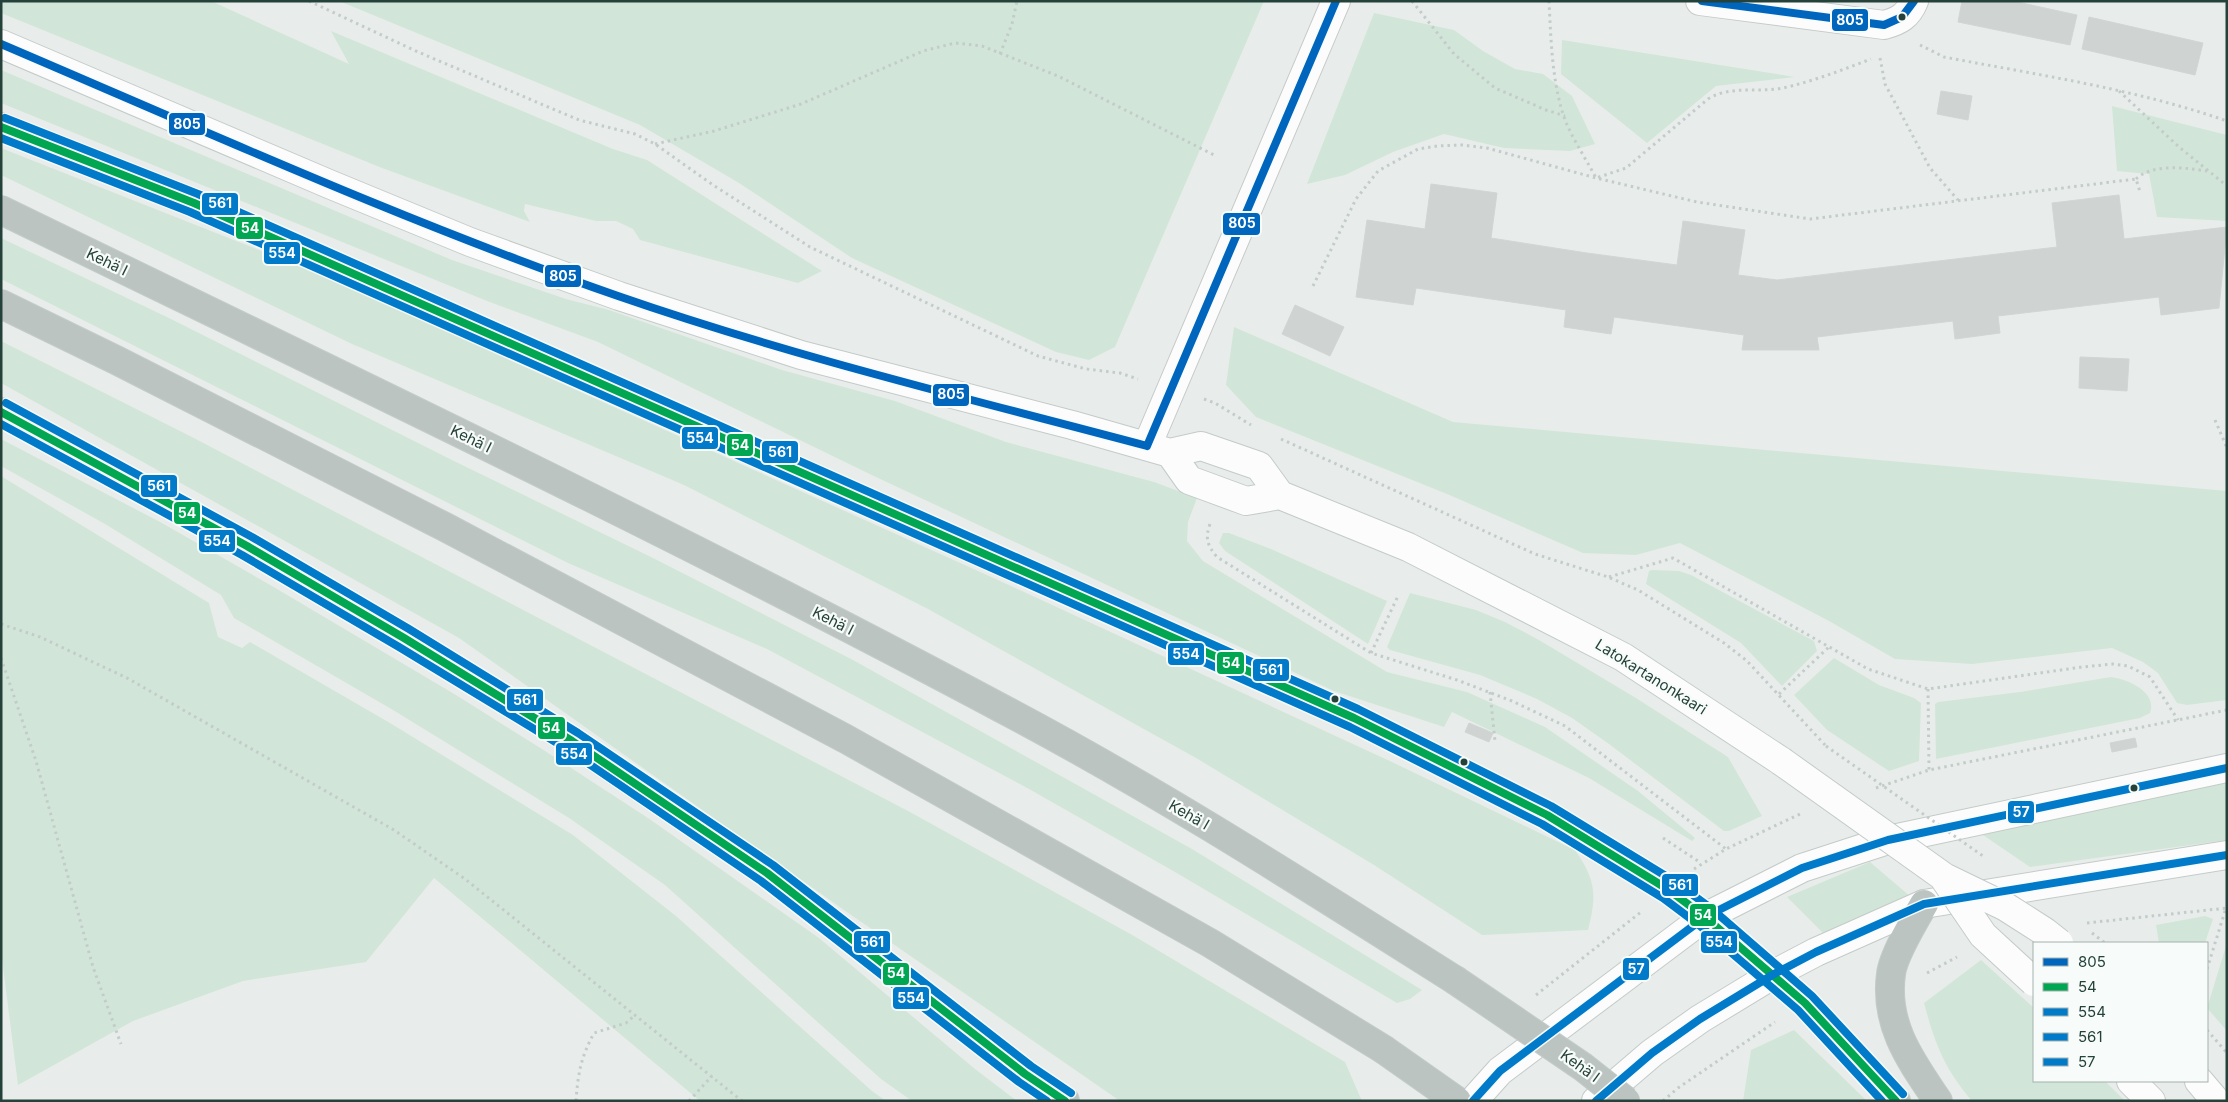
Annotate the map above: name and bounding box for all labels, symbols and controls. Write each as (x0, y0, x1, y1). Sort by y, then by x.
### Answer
line badge: 805 (1831, 8, 1869, 32)
text: 805 (1836, 11, 1864, 28)
unlabelled marker (1897, 12, 1907, 22)
line badge: 805 (168, 112, 206, 136)
text: 805 (173, 115, 201, 132)
line badge: 561 (201, 192, 239, 216)
text: 561 (208, 194, 232, 211)
line badge: 805 (1222, 212, 1261, 236)
text: 805 (1228, 214, 1256, 231)
line badge: 54 (235, 216, 264, 240)
text: 54 (241, 219, 259, 236)
line badge: 554 (263, 241, 301, 265)
street label: Kehä I (83, 243, 131, 280)
text: 554 (268, 244, 296, 261)
line badge: 805 (544, 264, 582, 288)
text: 805 (549, 267, 577, 284)
line badge: 805 (932, 383, 970, 407)
text: 805 (937, 385, 965, 402)
street label: Kehä I (447, 420, 495, 457)
line badge: 554 (681, 426, 719, 450)
text: 554 (686, 429, 714, 446)
line badge: 54 (726, 433, 754, 457)
text: 54 (731, 436, 749, 453)
line badge: 561 (761, 440, 799, 464)
text: 561 (768, 443, 792, 460)
line badge: 561 (140, 474, 178, 498)
text: 561 (147, 477, 171, 494)
line badge: 54 (173, 501, 201, 525)
text: 54 (178, 504, 196, 521)
line badge: 554 (198, 529, 236, 553)
text: 554 (203, 532, 231, 549)
street label: Kehä I (809, 602, 857, 639)
street label: Latokartanonkaari (1592, 635, 1711, 719)
line badge: 554 (1167, 642, 1205, 666)
text: 554 (1172, 645, 1200, 662)
line badge: 54 (1216, 651, 1245, 675)
text: 54 (1222, 654, 1240, 671)
line badge: 561 (1252, 658, 1290, 682)
text: 561 (1259, 661, 1283, 678)
line badge: 561 (506, 688, 544, 712)
text: 561 (513, 691, 537, 708)
unlabelled marker (1330, 694, 1340, 704)
line badge: 54 (537, 716, 566, 740)
text: 54 (542, 719, 560, 736)
line badge: 554 (555, 742, 593, 766)
text: 554 (560, 745, 588, 762)
unlabelled marker (1459, 757, 1469, 767)
unlabelled marker (2129, 783, 2139, 793)
street label: Kehä I (1166, 795, 1213, 834)
line badge: 57 (2007, 800, 2035, 824)
text: 57 (2012, 803, 2030, 820)
line badge: 561 (1661, 873, 1699, 897)
text: 561 (1668, 876, 1692, 893)
line badge: 54 (1689, 903, 1717, 927)
text: 54 (1694, 906, 1712, 923)
line badge: 561 (853, 930, 891, 954)
line badge: 554 (1700, 930, 1738, 954)
text: 561 (860, 933, 884, 950)
text: 554 (1705, 933, 1733, 950)
legend (2033, 942, 2208, 1082)
text: 805 (2078, 952, 2106, 971)
line badge: 57 (1622, 957, 1650, 981)
text: 57 (1627, 960, 1645, 977)
line badge: 54 (882, 962, 910, 986)
text: 54 (887, 964, 905, 981)
text: 54 (2078, 977, 2097, 996)
line badge: 554 (892, 986, 930, 1010)
text: 554 (897, 989, 925, 1006)
text: 554 (2078, 1002, 2106, 1021)
text: 561 (2078, 1027, 2103, 1046)
street label: Kehä I (1557, 1045, 1604, 1086)
text: 57 (2078, 1052, 2096, 1071)

